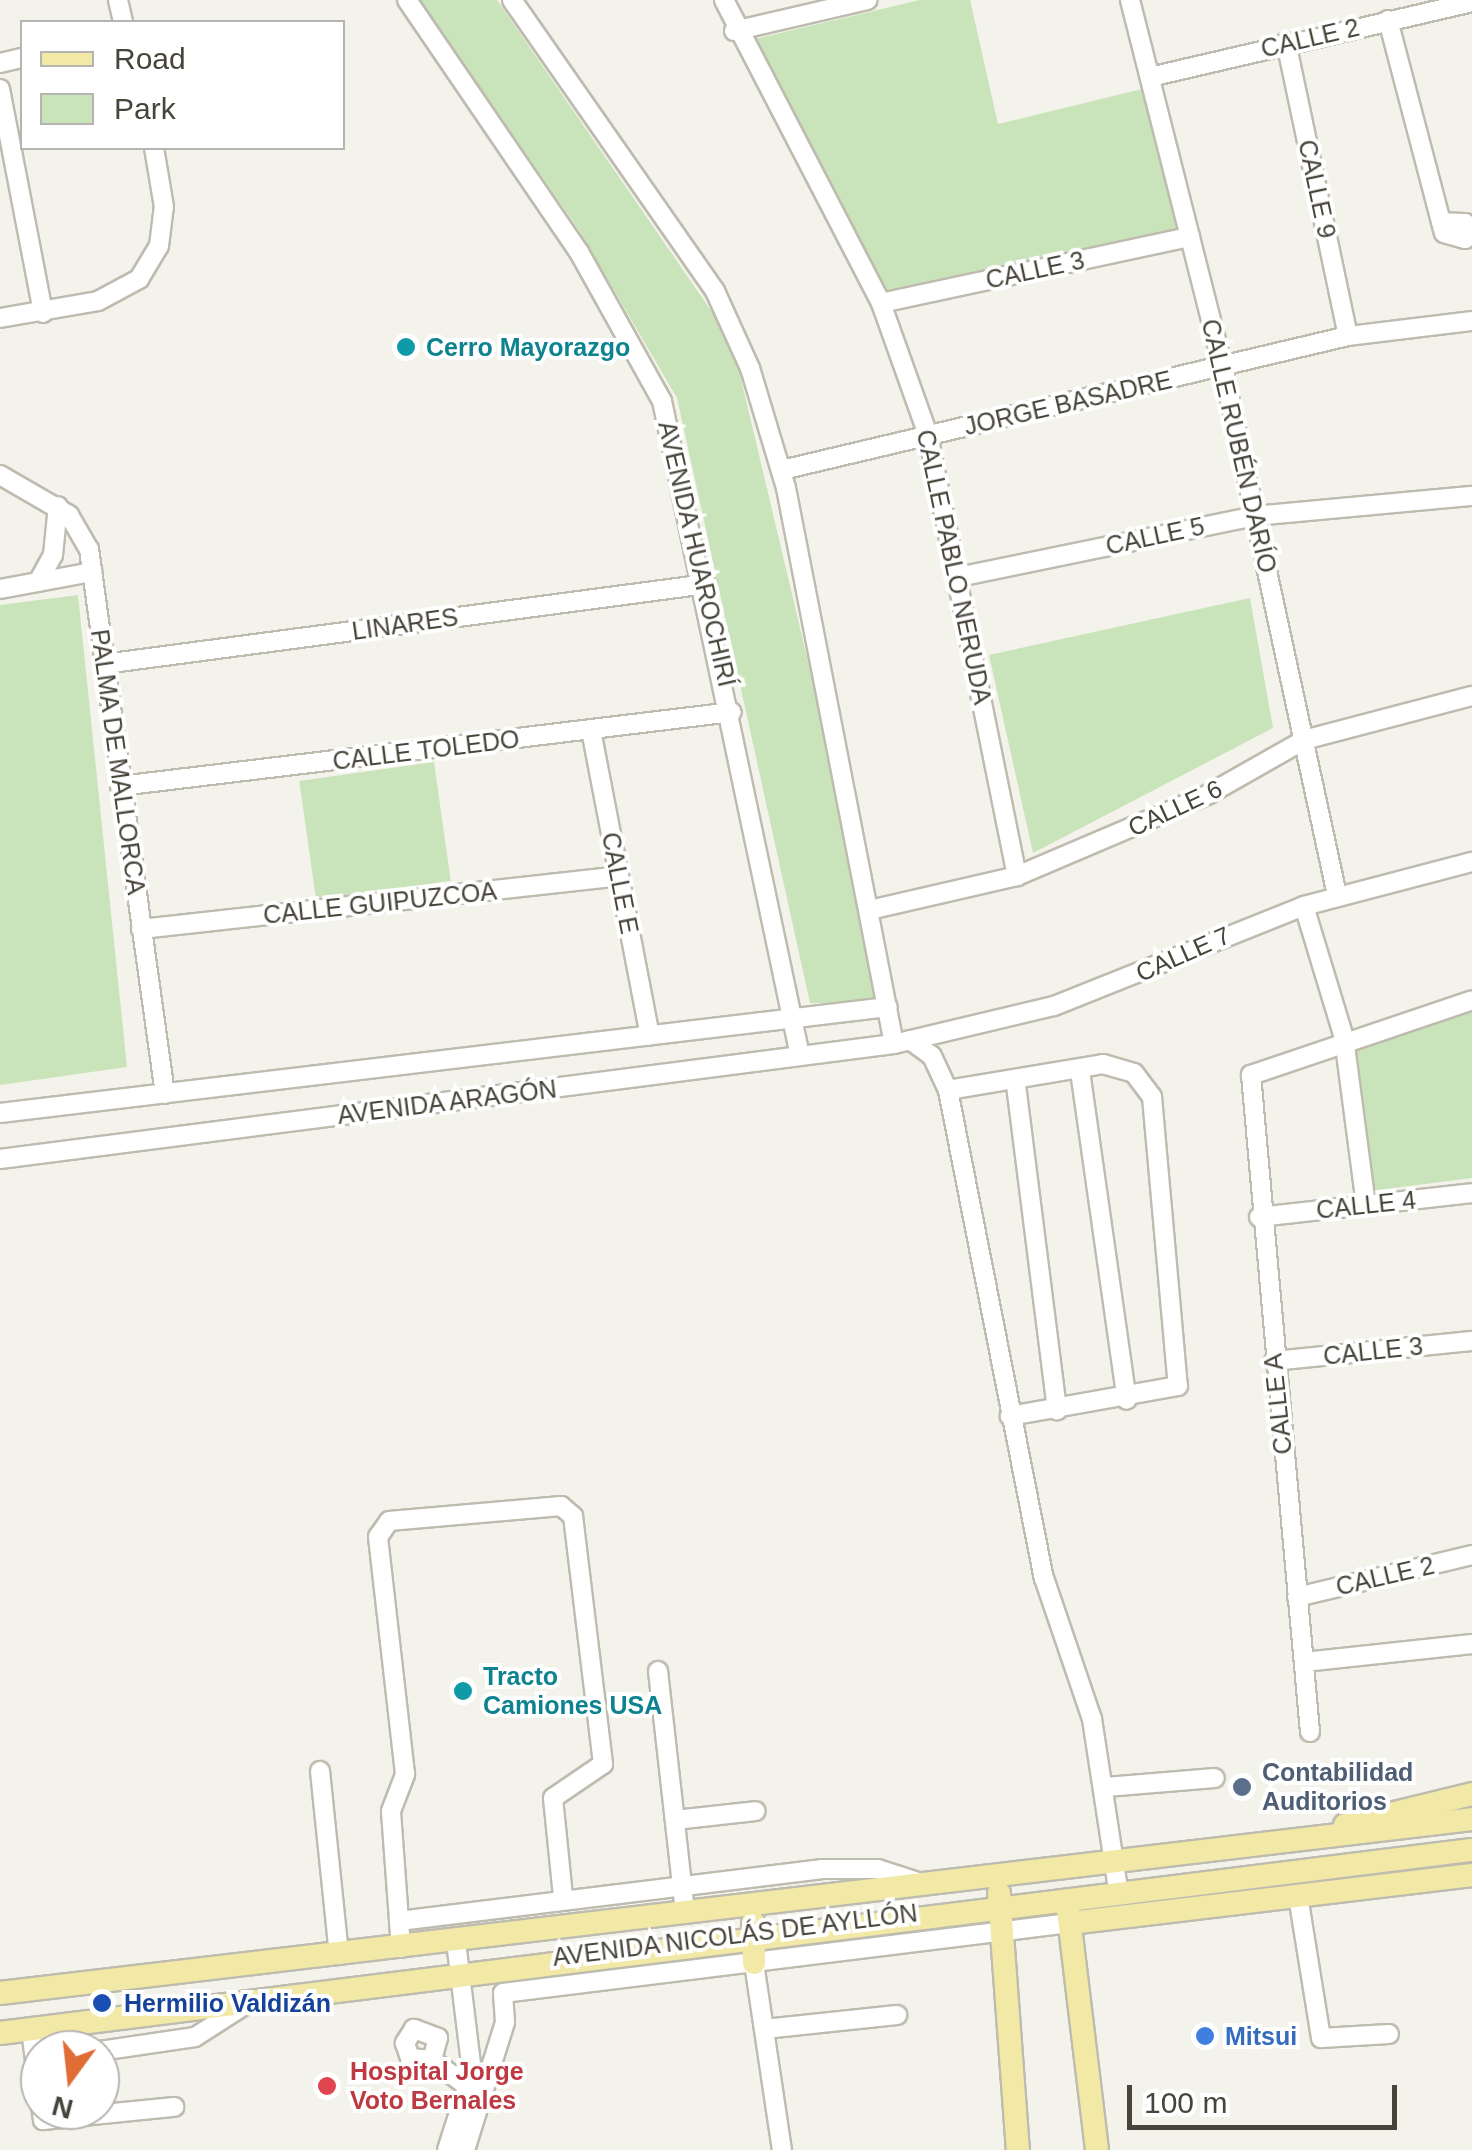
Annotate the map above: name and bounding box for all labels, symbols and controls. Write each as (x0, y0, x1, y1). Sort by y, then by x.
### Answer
street label: CALLE 2 (1258, 12, 1362, 64)
legend (20, 20, 345, 150)
text: Road (114, 42, 186, 75)
text: Park (114, 92, 176, 125)
street label: CALLE 9 (1292, 137, 1342, 241)
street label: CALLE 3 (983, 245, 1087, 295)
street label: CALLE RUBÉN DARÍO (1195, 316, 1283, 576)
place label: Cerro Mayorazgo (426, 332, 630, 362)
marker: Cerro Mayorazgo (395, 336, 417, 358)
street label: JORGE BASADRE (961, 364, 1175, 442)
street label: AVENIDA HUAROCHIRÍ (652, 418, 742, 690)
street label: CALLE PABLO NERUDA (910, 427, 998, 707)
street label: CALLE 5 (1103, 511, 1207, 561)
street label: LINARES (350, 602, 460, 646)
street label: PALMA DE MALLORCA (84, 627, 152, 897)
street label: CALLE TOLEDO (331, 724, 521, 776)
street label: CALLE 6 (1123, 773, 1227, 843)
street label: CALLE E (595, 830, 645, 936)
street label: CALLE GUIPUZCOA (262, 876, 498, 930)
street label: CALLE 7 (1131, 920, 1235, 988)
street label: AVENIDA ARAGÓN (334, 1074, 560, 1130)
street label: CALLE 4 (1315, 1185, 1417, 1225)
street label: CALLE 3 (1322, 1331, 1424, 1371)
street label: CALLE A (1258, 1351, 1298, 1457)
street label: CALLE 2 (1333, 1550, 1437, 1602)
place label: Tracto Camiones USA (483, 1662, 662, 1721)
marker: Tracto Camiones USA (452, 1680, 474, 1702)
place label: Contabilidad Auditorios (1262, 1758, 1413, 1817)
marker: Contabilidad Auditorios (1231, 1776, 1253, 1798)
street label: AVENIDA NICOLÁS DE AYLLÓN (550, 1898, 920, 1972)
place label: Hermilio Valdizán (124, 1988, 331, 2018)
marker: Hermilio Valdizán (89, 1990, 115, 2016)
place label: Mitsui (1225, 2021, 1297, 2051)
marker: Mitsui (1194, 2025, 1216, 2047)
north arrow (20, 2030, 120, 2130)
place label: Hospital Jorge Voto Bernales (350, 2057, 524, 2116)
scale bar (1132, 2065, 1402, 2127)
marker: Hospital Jorge Voto Bernales (314, 2073, 340, 2099)
text: 100 m (1144, 2086, 1227, 2119)
text: N (49, 2090, 76, 2125)

